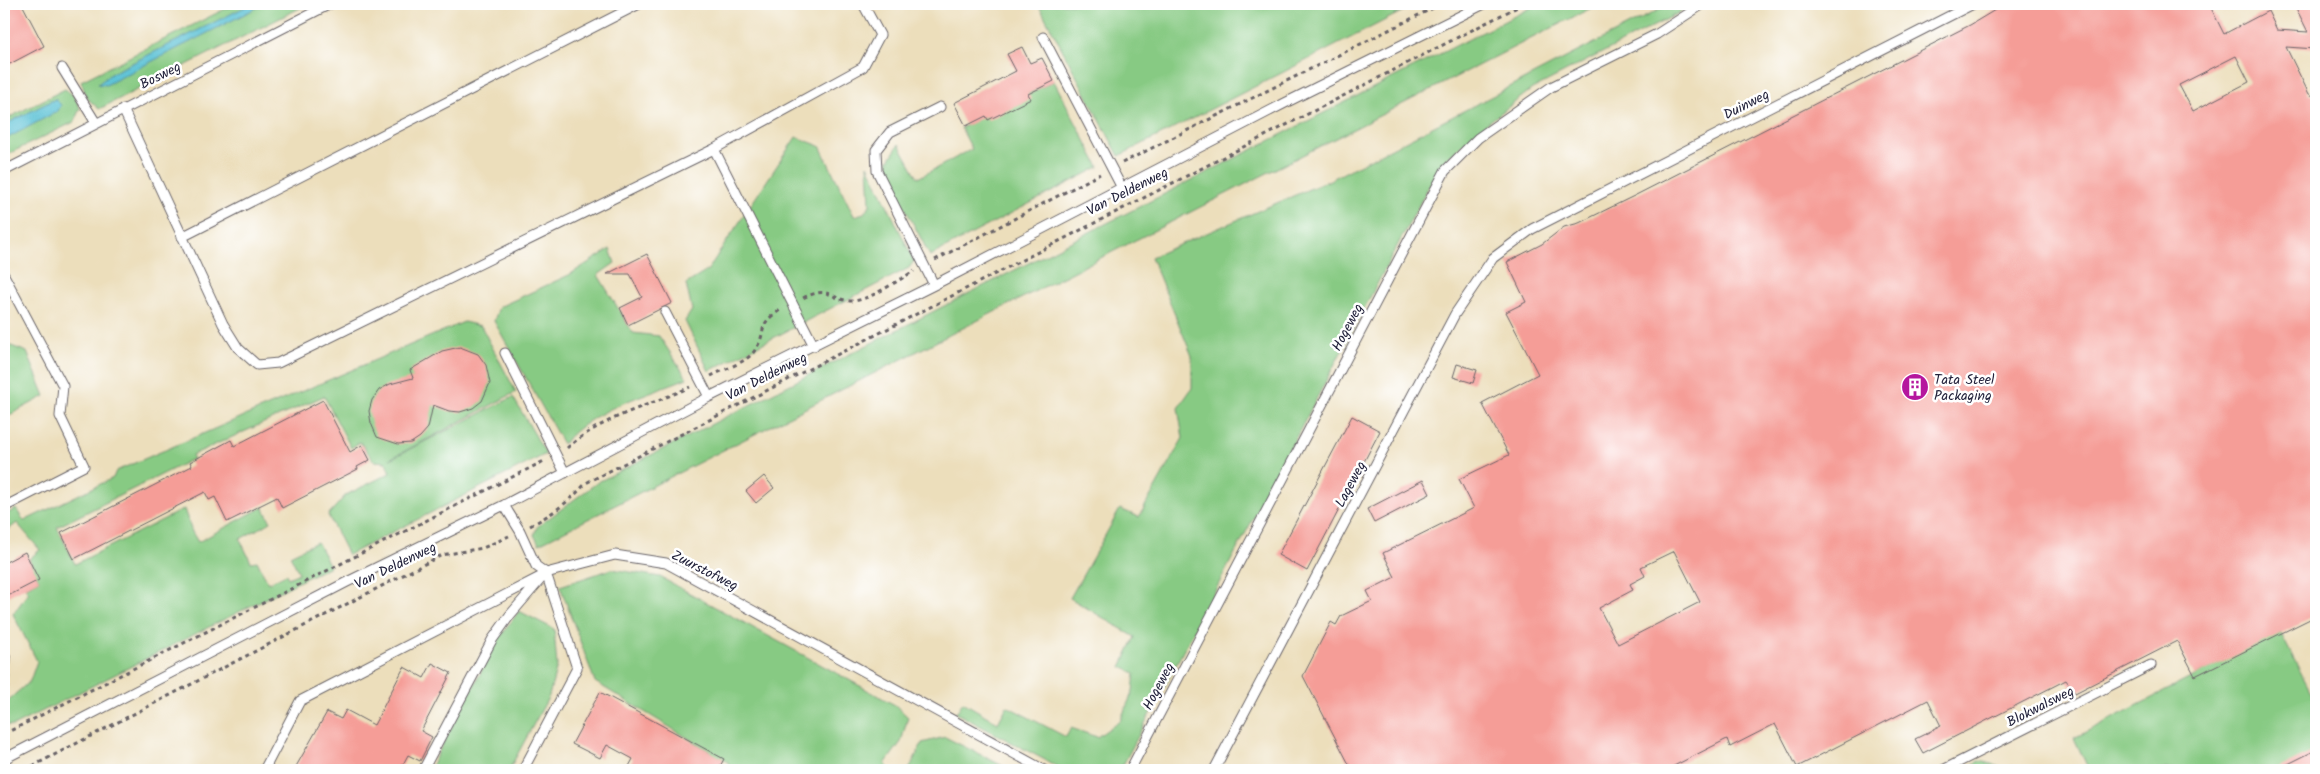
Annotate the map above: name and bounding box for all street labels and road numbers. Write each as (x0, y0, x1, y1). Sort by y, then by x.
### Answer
street label: Bosweg (136, 56, 185, 96)
street label: Duinweg (1720, 84, 1773, 126)
street label: Van Deldenweg (1083, 162, 1172, 222)
street label: Hogeweg (1326, 300, 1370, 355)
street label: Van Deldenweg (722, 347, 811, 407)
street label: Lageweg (1330, 457, 1372, 512)
street label: Van Deldenweg (351, 537, 440, 595)
street label: Zuurstofweg (667, 545, 742, 597)
street label: Hogeweg (1137, 659, 1181, 714)
street label: Blokwalsweg (2003, 681, 2078, 733)

